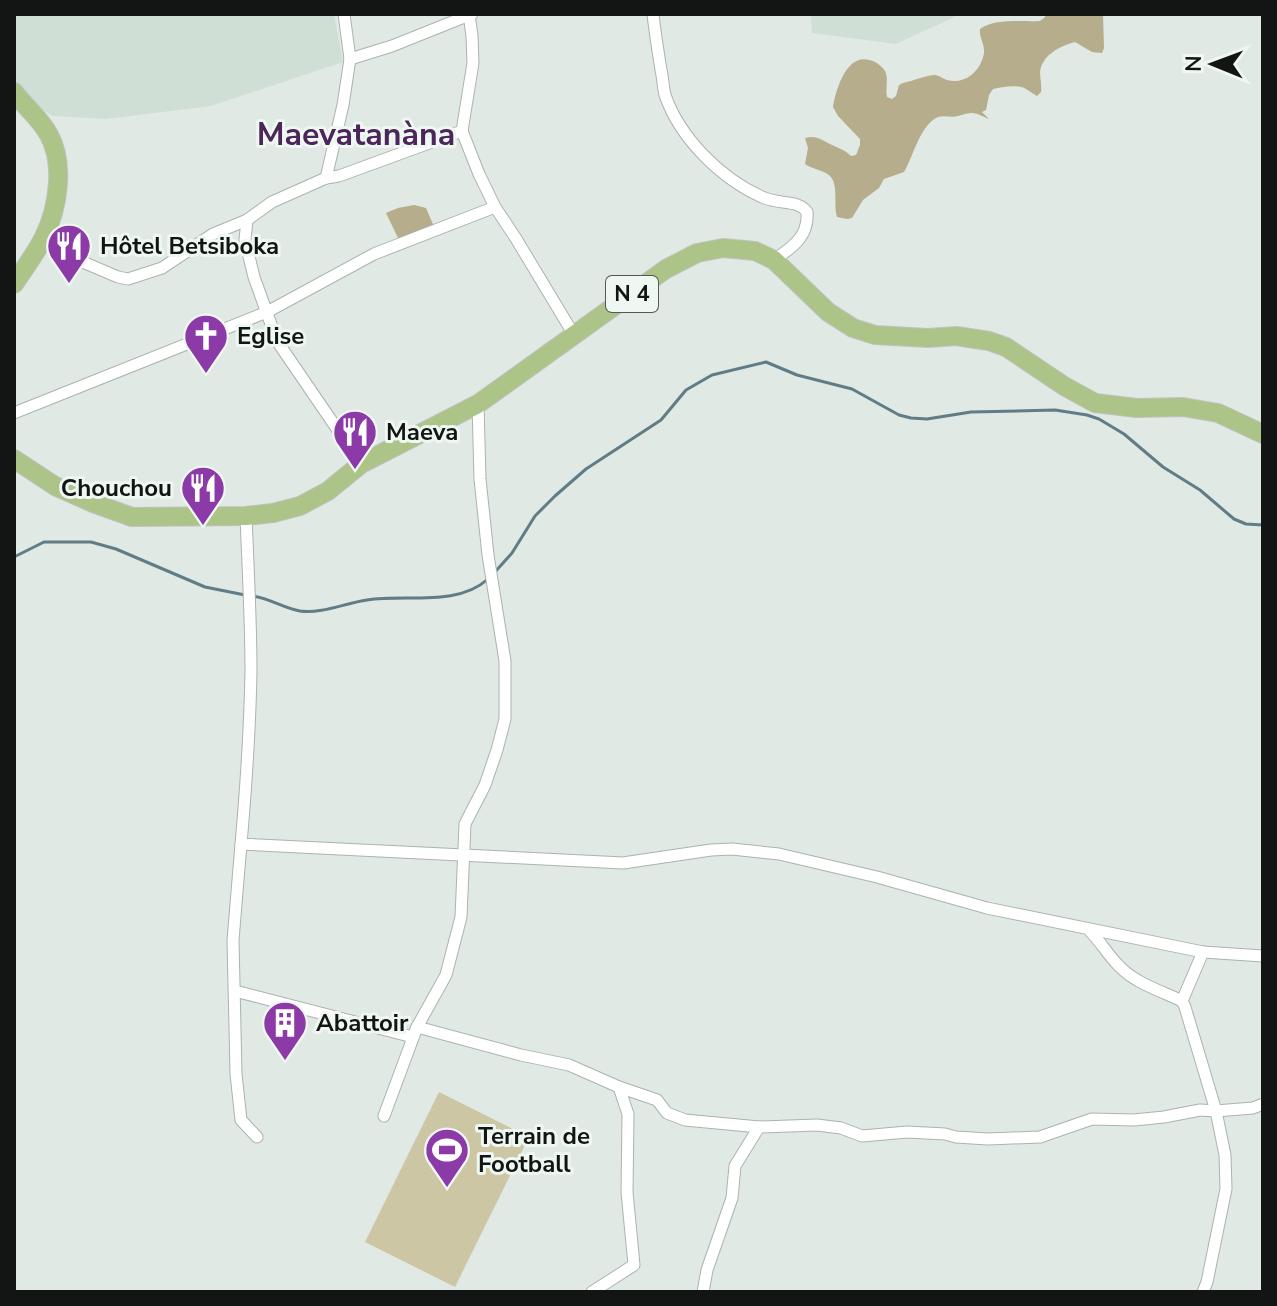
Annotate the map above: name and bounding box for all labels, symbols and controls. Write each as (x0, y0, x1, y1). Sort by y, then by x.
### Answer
north arrow (1173, 24, 1253, 104)
text: N (1179, 55, 1209, 72)
district label: Maevatanàna (257, 113, 455, 156)
restaurant icon: Hôtel Betsiboka (45, 222, 93, 285)
place label: Hôtel Betsiboka (100, 230, 279, 262)
road number: N 4 (606, 276, 658, 312)
church icon: Eglise (182, 312, 230, 375)
place label: Eglise (237, 320, 304, 352)
restaurant icon: Maeva (331, 408, 379, 471)
place label: Maeva (386, 416, 458, 448)
restaurant icon: Chouchou (179, 464, 227, 527)
place label: Chouchou (61, 472, 172, 504)
building icon: Abattoir (261, 999, 309, 1062)
place label: Abattoir (316, 1007, 409, 1039)
place label: Terrain de Football (478, 1120, 590, 1180)
sports icon: Terrain de Football (423, 1126, 471, 1189)

